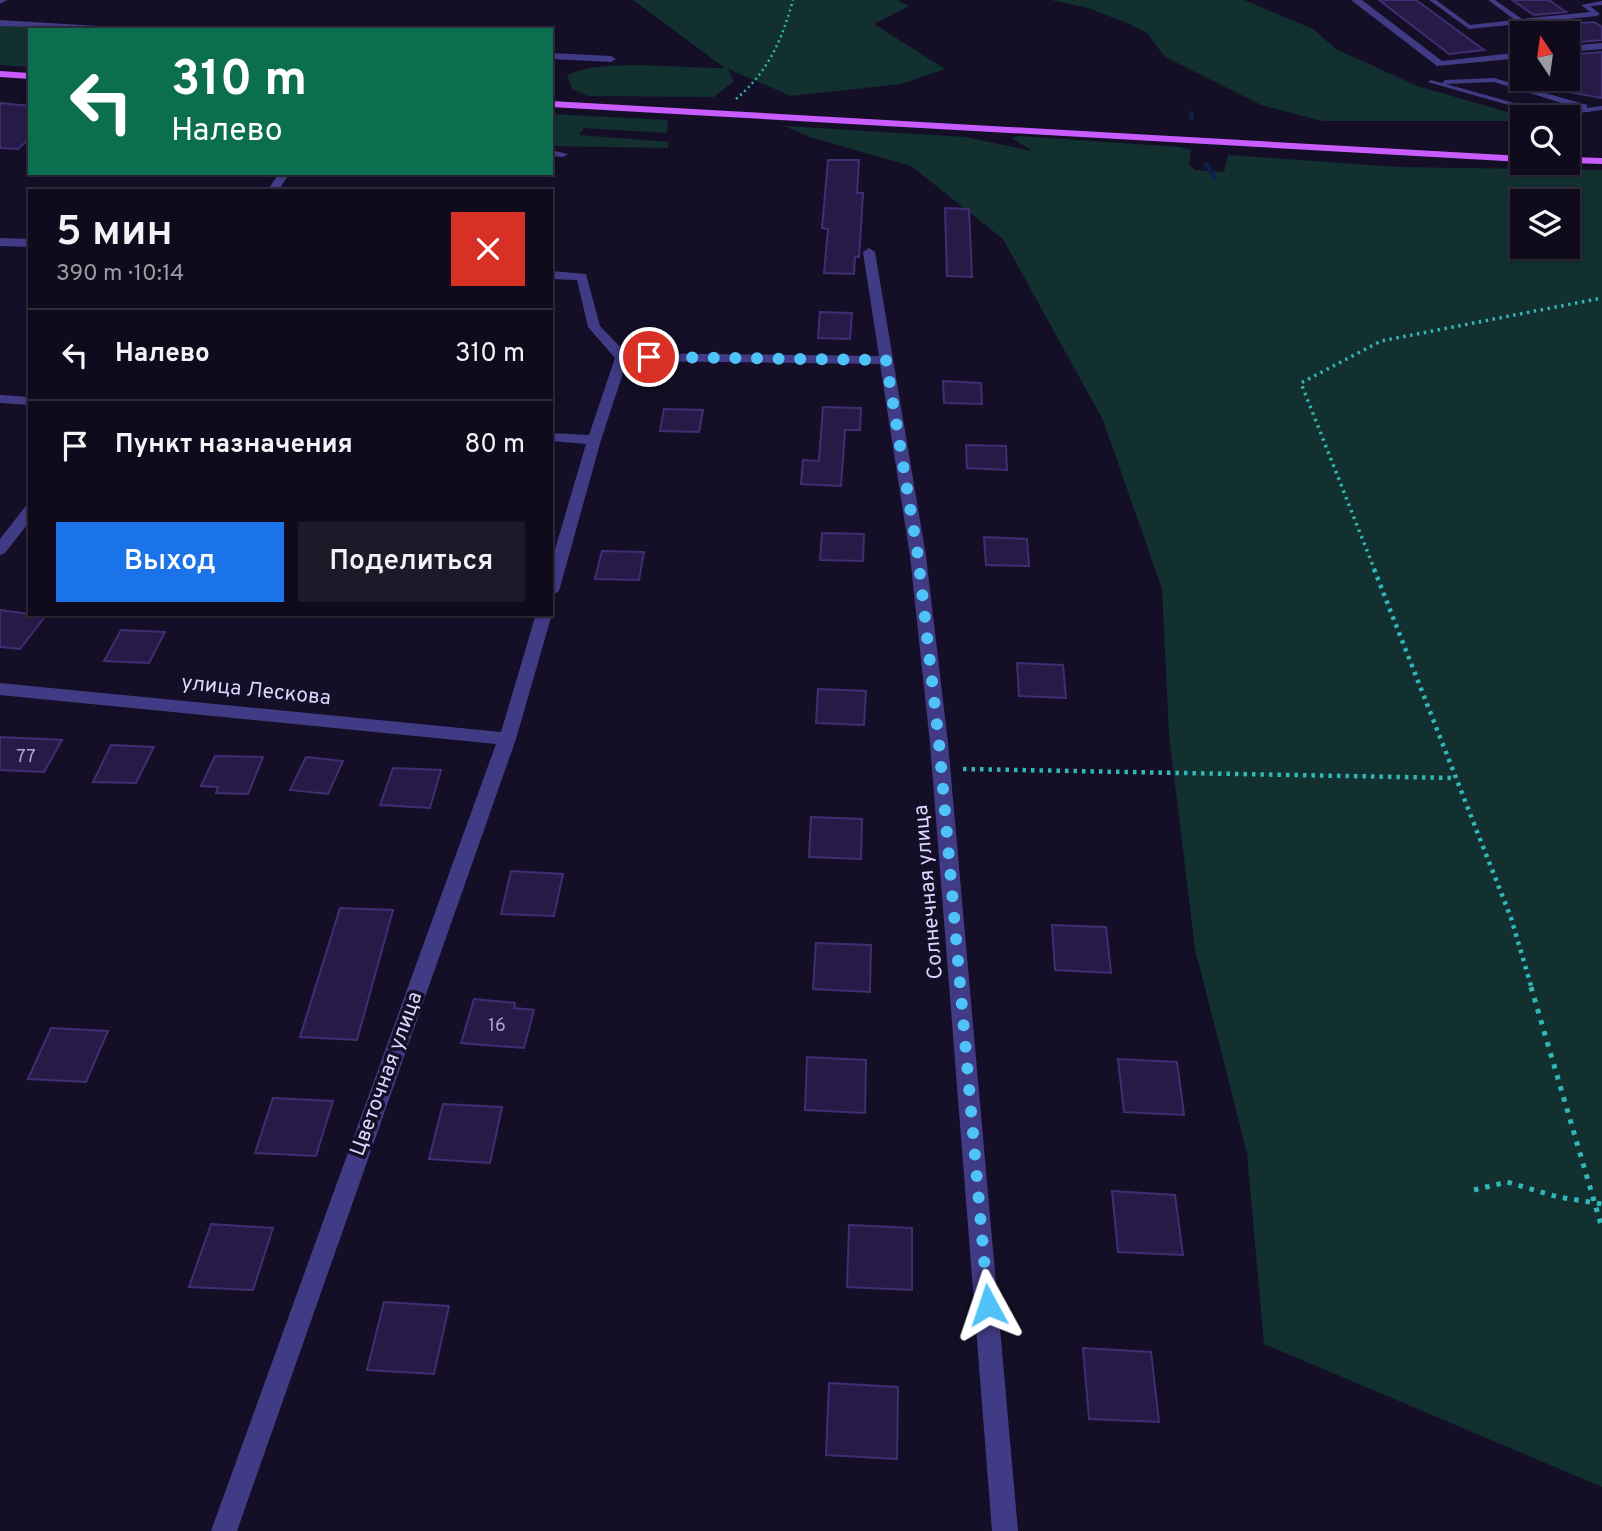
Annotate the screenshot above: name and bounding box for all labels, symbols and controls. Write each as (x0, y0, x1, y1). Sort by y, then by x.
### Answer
north arrow (1510, 21, 1580, 91)
map controls (1510, 21, 1580, 259)
text: 310 m (171, 51, 307, 113)
icon: left (56, 56, 147, 147)
button: search (1510, 105, 1580, 175)
text: Налево (171, 112, 283, 152)
button: layers (1510, 189, 1580, 259)
text: 5 мин (56, 207, 173, 260)
button: close (451, 212, 525, 286)
text: 390 m · 10:14 (56, 260, 184, 289)
pin (619, 327, 679, 387)
icon: left (56, 336, 94, 374)
text: Налево (115, 338, 210, 371)
text: 310 m (455, 338, 525, 371)
icon: arrive (630, 338, 668, 376)
icon: arrive (56, 427, 94, 465)
text: Пункт назначения (115, 429, 353, 462)
text: 80 m (465, 429, 525, 462)
button: Выход (56, 522, 284, 602)
button: Поделиться (298, 522, 525, 602)
street label: улица Лескова (180, 670, 332, 712)
house number: 77 (16, 746, 36, 769)
street label: Солнечная улица (908, 803, 950, 981)
street label: Цветочная улица (345, 988, 429, 1160)
house number: 16 (488, 1015, 506, 1038)
position arrow (951, 1268, 1025, 1342)

